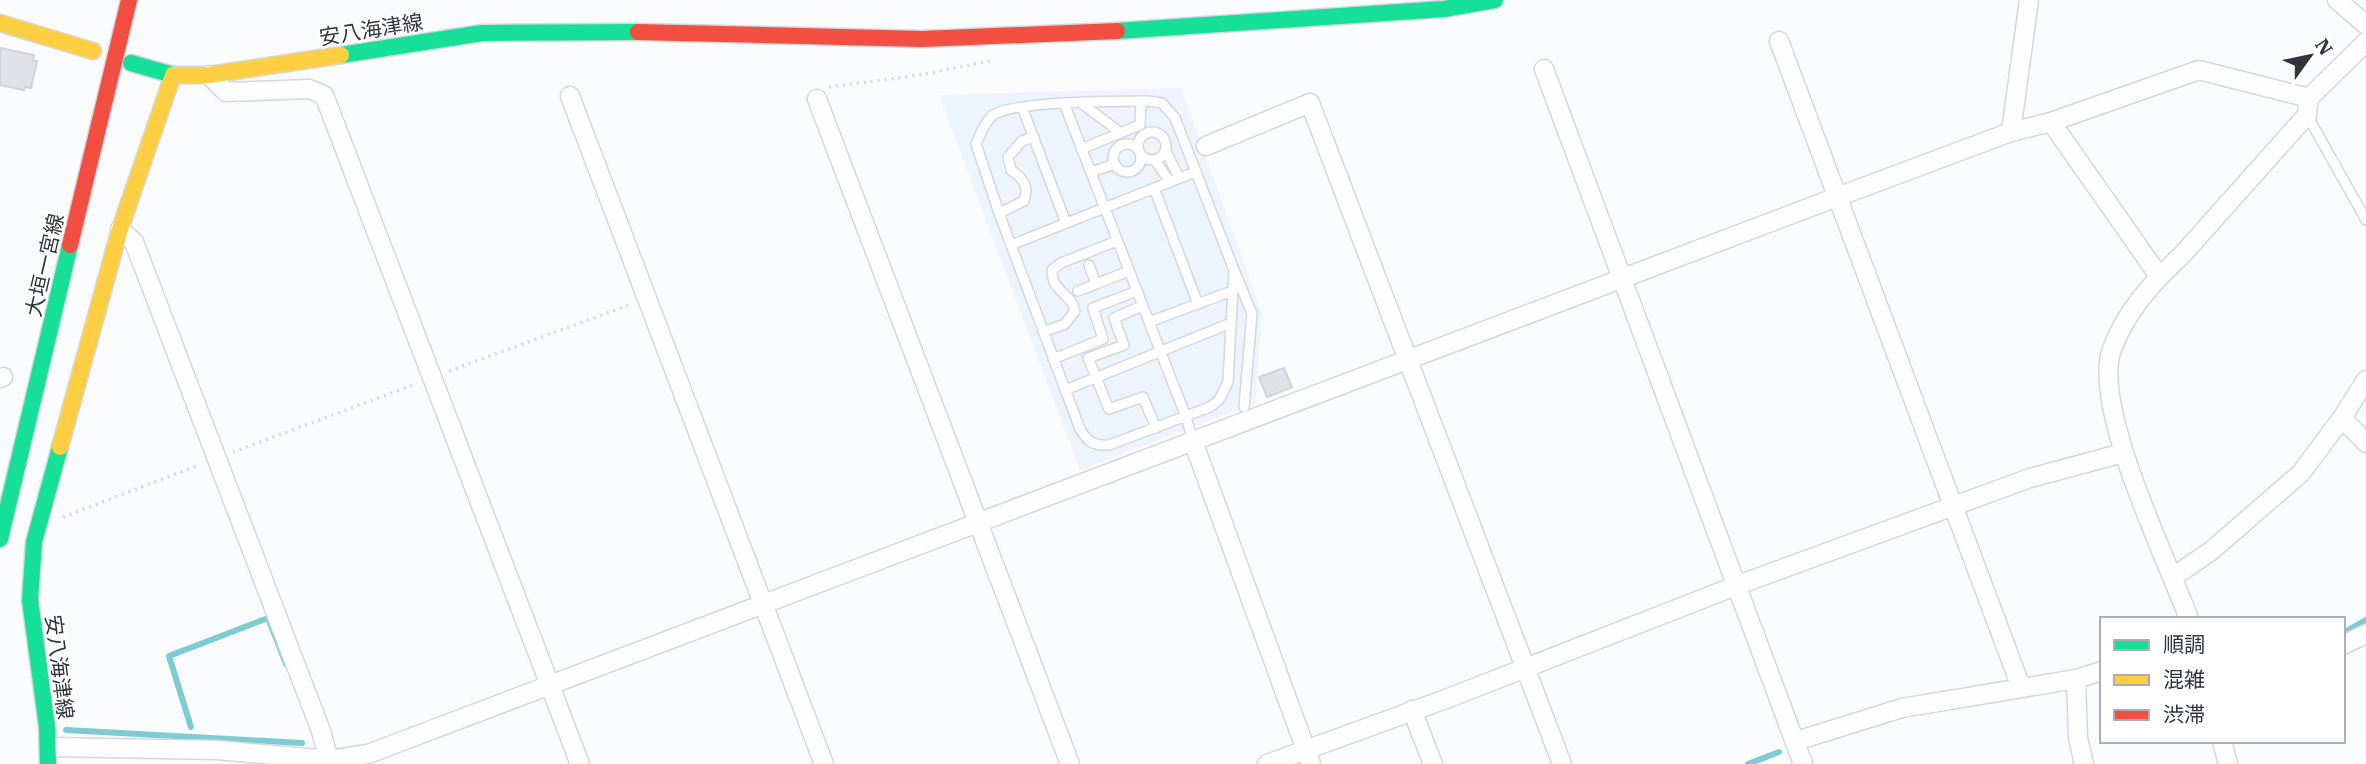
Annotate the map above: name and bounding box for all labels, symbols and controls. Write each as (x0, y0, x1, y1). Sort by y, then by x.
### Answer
street label: 安八海津線 (317, 7, 425, 51)
north arrow (2275, 21, 2345, 91)
text: N (2310, 34, 2338, 60)
street label: 大垣一宮線 (19, 211, 69, 319)
street label: 安八海津線 (40, 613, 80, 721)
legend (2100, 617, 2345, 743)
text: 順調 (2163, 630, 2205, 658)
text: 混雑 (2163, 665, 2205, 693)
text: 渋滞 (2163, 700, 2205, 728)

